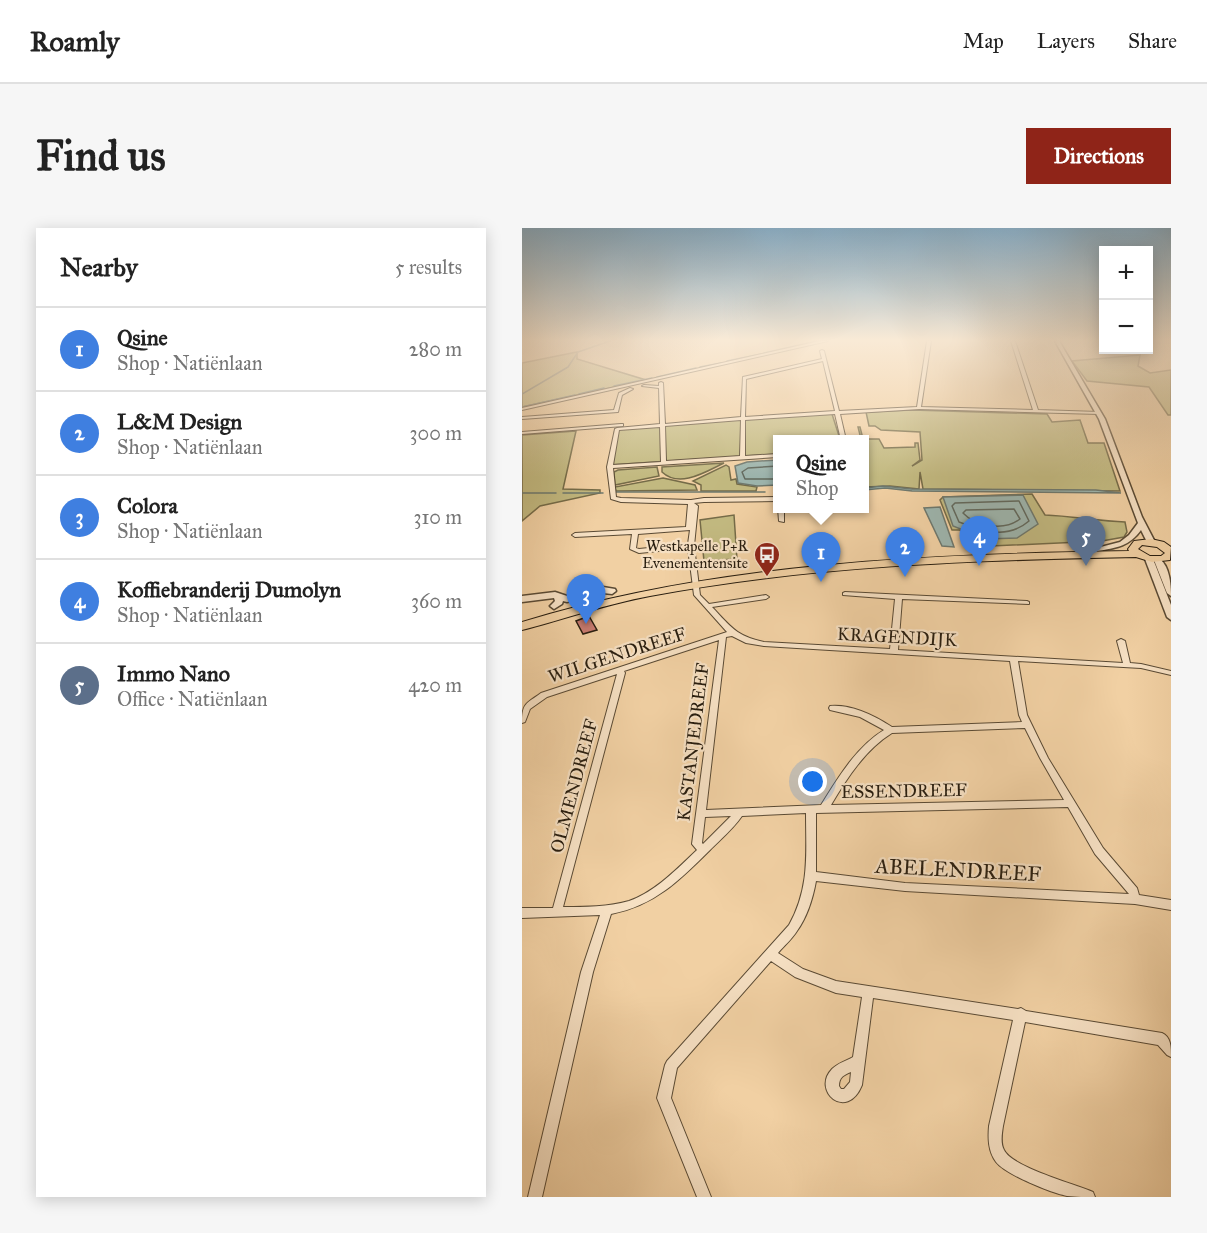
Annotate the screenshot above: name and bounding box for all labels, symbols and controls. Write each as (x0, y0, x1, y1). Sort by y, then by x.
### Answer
text: Roamly (30, 24, 119, 59)
text: Map (963, 28, 1004, 54)
text: Layers (1037, 28, 1095, 54)
text: Share (1128, 28, 1177, 54)
button: Directions (1026, 128, 1171, 184)
text: Find us (36, 130, 166, 182)
map controls (1099, 246, 1153, 354)
button: + (1099, 246, 1153, 300)
text: Nearby (60, 251, 138, 283)
text: 5 results (395, 255, 462, 279)
button: − (1099, 300, 1153, 354)
text: Qsine (117, 324, 168, 351)
text: 1 (76, 337, 83, 361)
text: 280 m (409, 337, 462, 361)
text: Shop · Natiënlaan (117, 351, 262, 375)
text: L&M Design (117, 408, 242, 435)
text: 2 (75, 421, 84, 445)
text: 300 m (410, 421, 462, 445)
text: Shop · Natiënlaan (117, 435, 262, 459)
popup (773, 435, 869, 513)
text: Qsine (796, 449, 846, 476)
text: Shop (796, 476, 838, 500)
text: Colora (117, 492, 178, 519)
text: 3 (76, 505, 84, 529)
text: 310 m (413, 505, 462, 529)
pin: 4 (960, 516, 998, 566)
pin: 5 (1066, 516, 1106, 566)
text: Shop · Natiënlaan (117, 519, 262, 543)
pin: 2 (886, 528, 925, 577)
pin: 1 (802, 532, 840, 582)
place label: Westkapelle P+R Evenementensite (642, 537, 748, 572)
bus stop icon: Westkapelle P+R Evenementensite (752, 540, 782, 578)
pin: 3 (566, 574, 606, 624)
text: Koffiebranderij Dumolyn (117, 576, 341, 603)
text: 4 (74, 589, 85, 613)
text: 360 m (411, 589, 462, 613)
text: Shop · Natiënlaan (117, 603, 262, 627)
street label: WILGENDREEF (545, 622, 689, 688)
street label: KRAGENDIJK (836, 623, 959, 652)
text: Immo Nano (117, 660, 230, 687)
street label: KASTANJEDREEF (672, 661, 715, 822)
text: 5 (75, 673, 84, 697)
text: 420 m (408, 673, 462, 697)
text: Office · Natiënlaan (117, 687, 268, 711)
street label: OLMENDREEF (546, 716, 603, 855)
your location (798, 767, 827, 796)
street label: ESSENDREEF (841, 779, 967, 803)
street label: ABELENDREEF (873, 853, 1042, 887)

